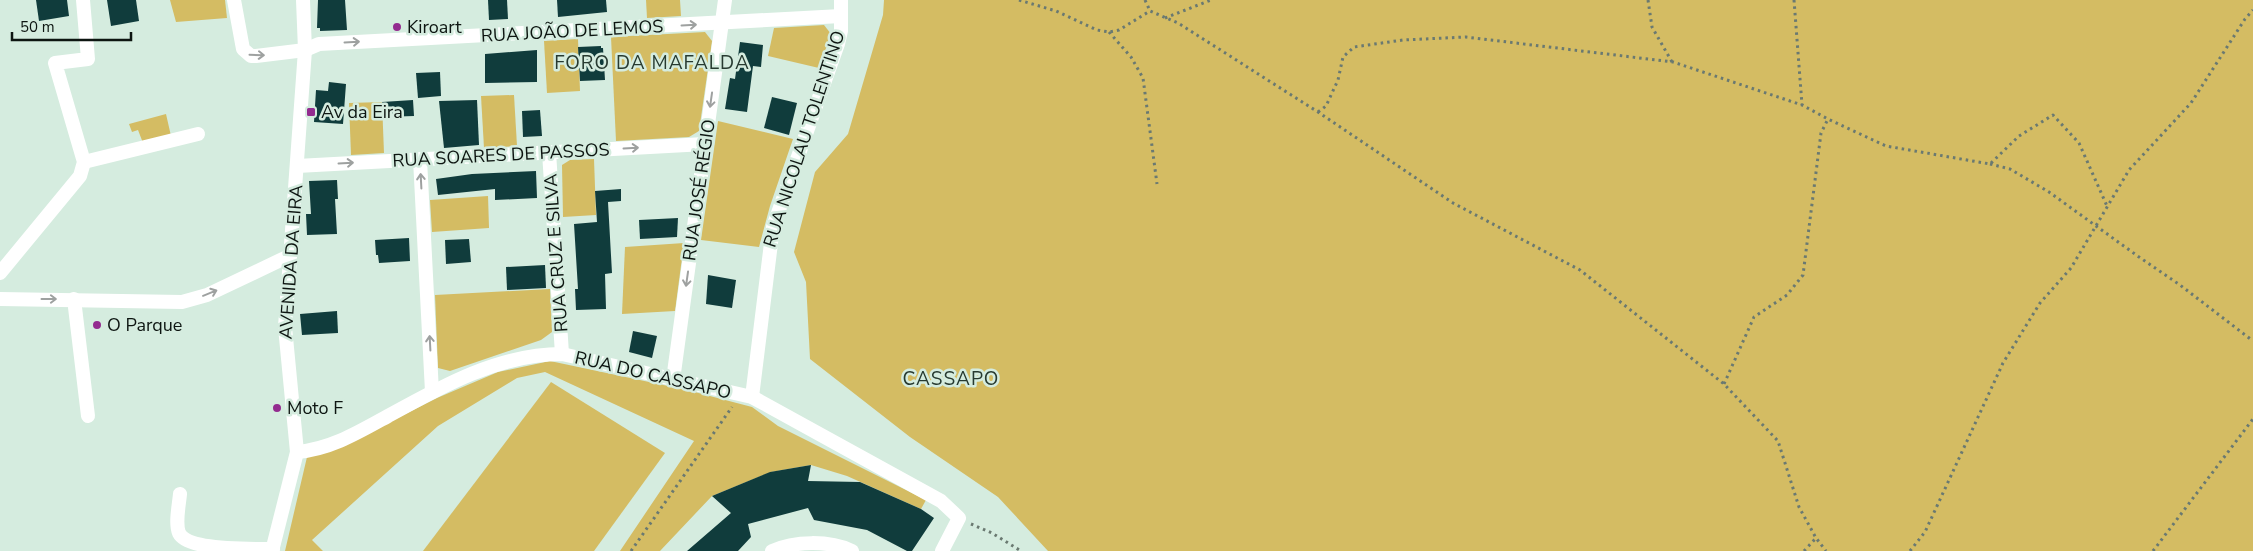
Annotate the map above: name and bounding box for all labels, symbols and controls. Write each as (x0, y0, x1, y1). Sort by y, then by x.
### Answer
scale bar (12, 10, 131, 42)
street label: RUA JOÃO DE LEMOS (480, 14, 664, 48)
place label: Kiroart (407, 15, 462, 39)
text: 50 m (20, 17, 55, 37)
one-way arrow (681, 20, 697, 29)
marker: Kiroart (391, 21, 403, 33)
street label: RUA NICOLAU TOLENTINO (758, 28, 850, 250)
one-way arrow (344, 37, 360, 47)
one-way arrow (248, 50, 264, 59)
district label: FORO DA MAFALDA (554, 50, 750, 76)
one-way arrow (706, 92, 716, 108)
place label: Av da Eira (321, 100, 403, 124)
marker: Av da Eira (305, 106, 317, 118)
street label: RUA JOSÉ RÉGIO (677, 118, 721, 262)
street label: RUA SOARES DE PASSOS (392, 137, 610, 173)
one-way arrow (622, 143, 638, 152)
one-way arrow (338, 159, 354, 168)
one-way arrow (417, 173, 426, 189)
street label: RUA CRUZ E SILVA (538, 173, 574, 333)
street label: AVENIDA DA EIRA (274, 184, 308, 340)
one-way arrow (682, 270, 692, 286)
one-way arrow (202, 288, 217, 297)
one-way arrow (40, 294, 56, 304)
place label: O Parque (107, 313, 182, 337)
marker: O Parque (91, 319, 103, 331)
one-way arrow (425, 335, 434, 351)
street label: RUA DO CASSAPO (573, 345, 733, 405)
district label: CASSAPO (903, 366, 999, 392)
place label: Moto F (287, 396, 343, 420)
marker: Moto F (271, 402, 283, 414)

